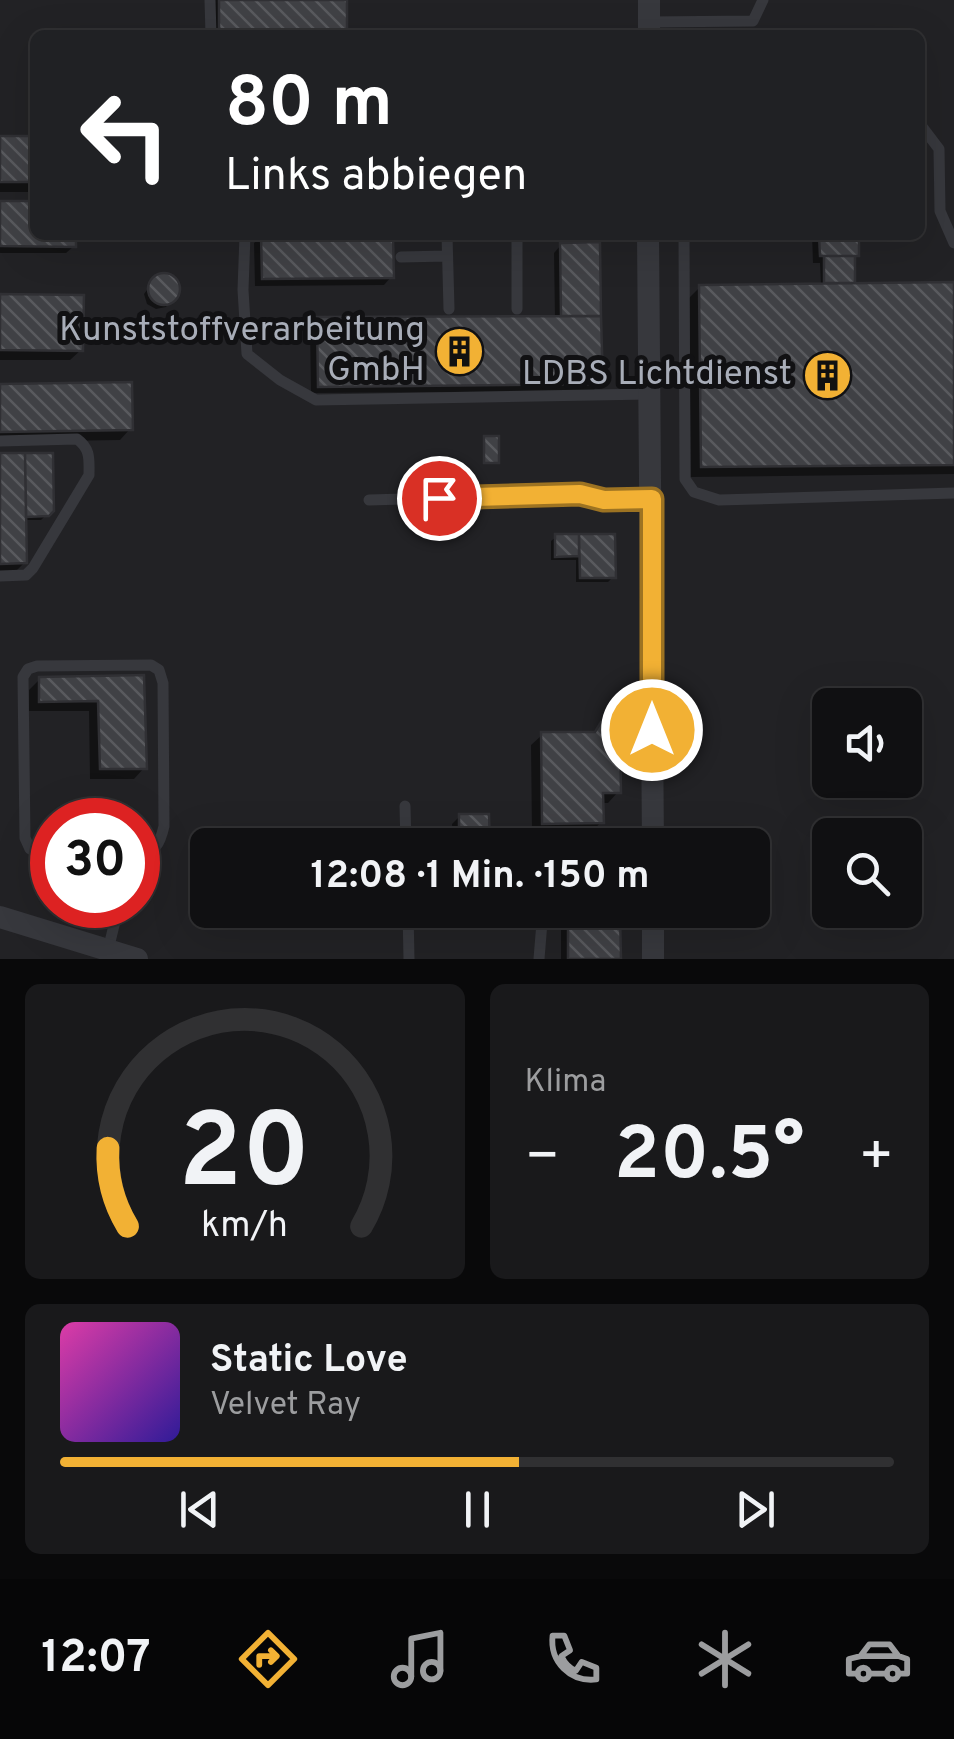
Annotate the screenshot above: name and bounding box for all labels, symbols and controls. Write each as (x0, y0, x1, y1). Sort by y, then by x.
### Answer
text: 80 m (225, 62, 393, 151)
icon: left (60, 70, 190, 200)
text: Links abbiegen (225, 149, 527, 206)
place label: Kunststoffverarbeitung GmbH (59, 309, 425, 393)
building icon: Kunststoffverarbeitung GmbH (434, 325, 486, 377)
building icon: LDBS Lichtdienst (801, 349, 853, 401)
place label: LDBS Lichtdienst (522, 353, 792, 397)
pin (397, 456, 482, 541)
icon: arrive (412, 471, 467, 526)
position arrow (600, 678, 704, 782)
map controls (812, 688, 922, 928)
button: sound (812, 688, 922, 798)
speed limit sign: 30 (30, 798, 160, 928)
button: search (812, 818, 922, 928)
text: 12:08 · 1 Min. · 150 m (311, 853, 649, 902)
text: Klima (525, 1063, 606, 1103)
text: 20 (179, 1092, 311, 1224)
text: 20.5° (614, 1111, 804, 1206)
text: − (525, 1124, 560, 1194)
text: + (859, 1124, 894, 1194)
text: km/h (201, 1204, 288, 1250)
text: Static Love (210, 1337, 408, 1386)
text: Velvet Ray (210, 1386, 361, 1426)
icon: previous (172, 1482, 227, 1537)
icon: pause (450, 1482, 505, 1537)
icon: next (728, 1482, 783, 1537)
icon: directions (233, 1624, 303, 1694)
icon: music (385, 1624, 455, 1694)
icon: phone (538, 1624, 608, 1694)
icon: climate (690, 1624, 760, 1694)
icon: car (843, 1624, 913, 1694)
text: 12:07 (41, 1631, 151, 1688)

